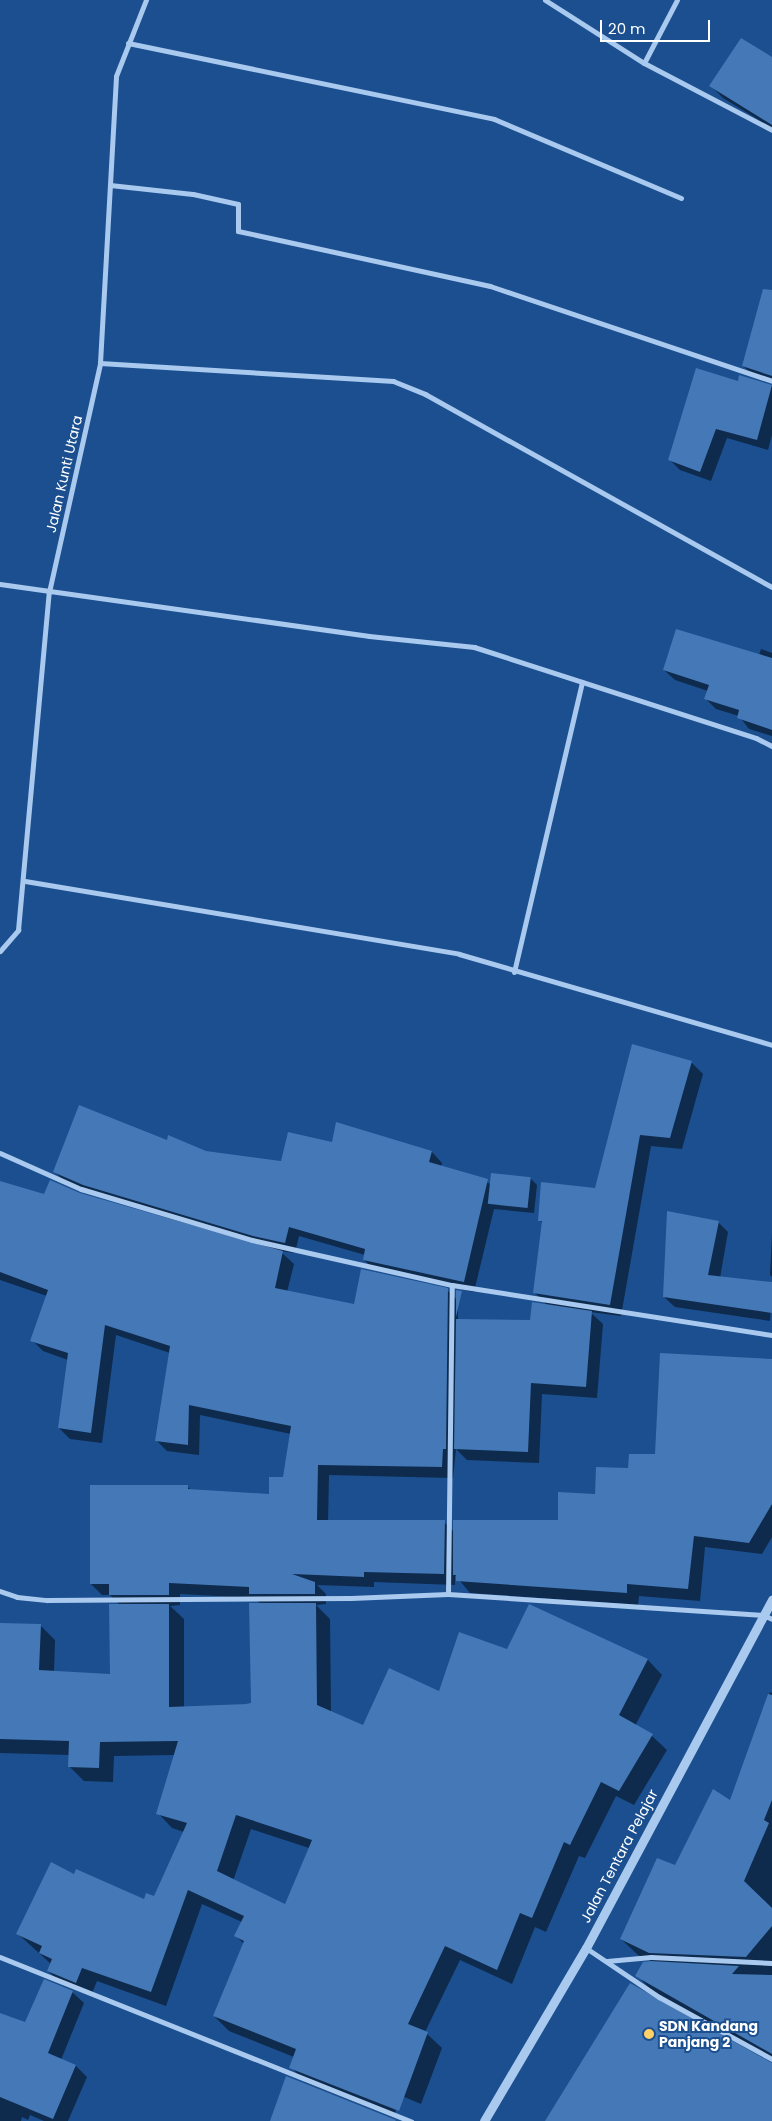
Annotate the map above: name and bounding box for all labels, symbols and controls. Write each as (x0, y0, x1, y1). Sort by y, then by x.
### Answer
scale bar (602, 10, 712, 42)
text: 20 m (608, 18, 646, 39)
street label: Jalan Kunti Utara (42, 414, 86, 534)
street label: Jalan Tentara Pelajar (577, 1786, 661, 1926)
place label: SDN Kandang Panjang 2 (659, 2018, 758, 2050)
marker: SDN Kandang Panjang 2 (643, 2028, 655, 2040)

